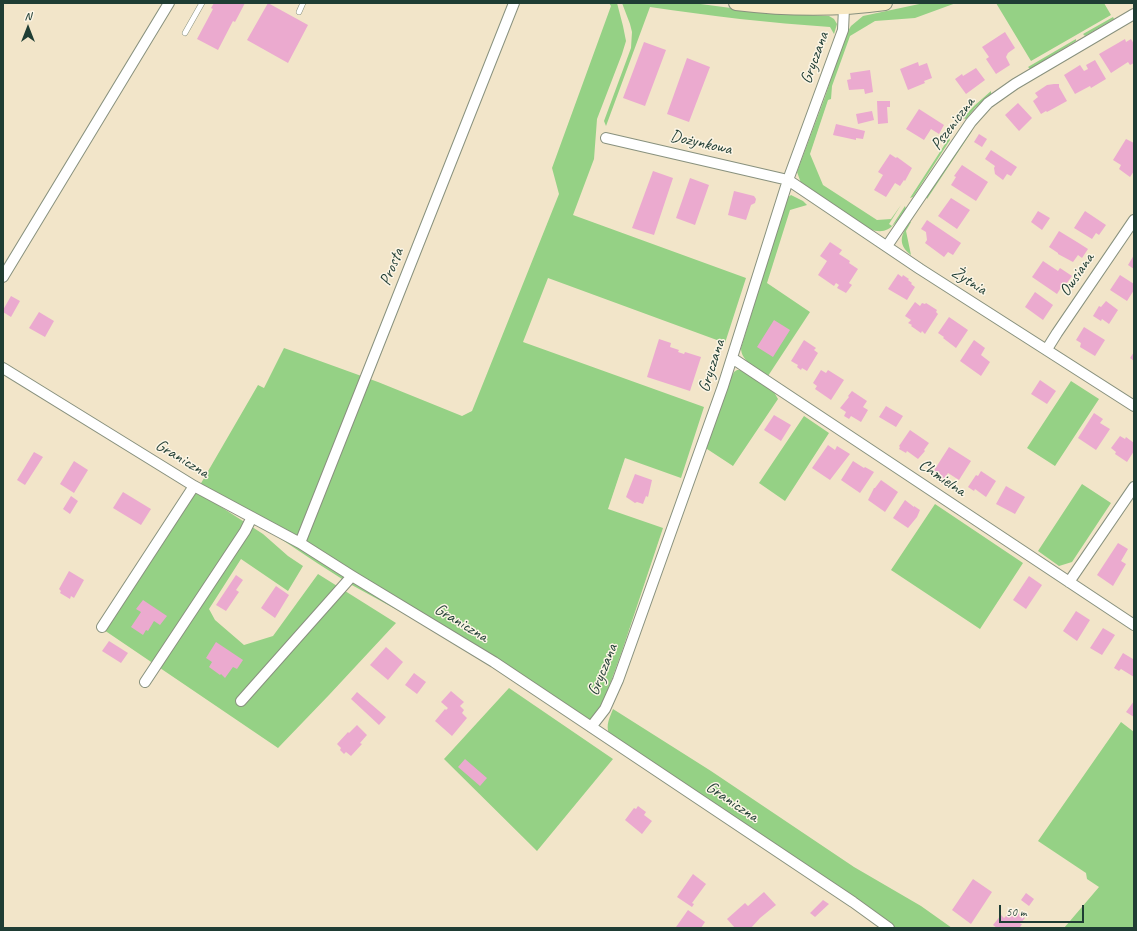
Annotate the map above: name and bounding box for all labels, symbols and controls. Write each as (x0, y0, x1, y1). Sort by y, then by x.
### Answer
north arrow (8, 8, 48, 48)
text: N (25, 9, 31, 23)
street label: Gryczana (796, 29, 834, 87)
street label: Pszeniczna (926, 93, 980, 155)
street label: Dożynkowa (668, 126, 734, 160)
street label: Prosta (375, 245, 409, 289)
street label: Owsiana (1055, 249, 1099, 301)
street label: Żytnia (948, 262, 990, 300)
street label: Gryczana (694, 337, 730, 395)
street label: Graniczna (152, 435, 212, 483)
street label: Chmielna (915, 455, 969, 501)
street label: Graniczna (431, 599, 491, 647)
street label: Gryczana (583, 641, 623, 699)
street label: Graniczna (702, 777, 762, 827)
scale bar (1001, 897, 1086, 923)
text: 50 m (1006, 904, 1026, 920)

